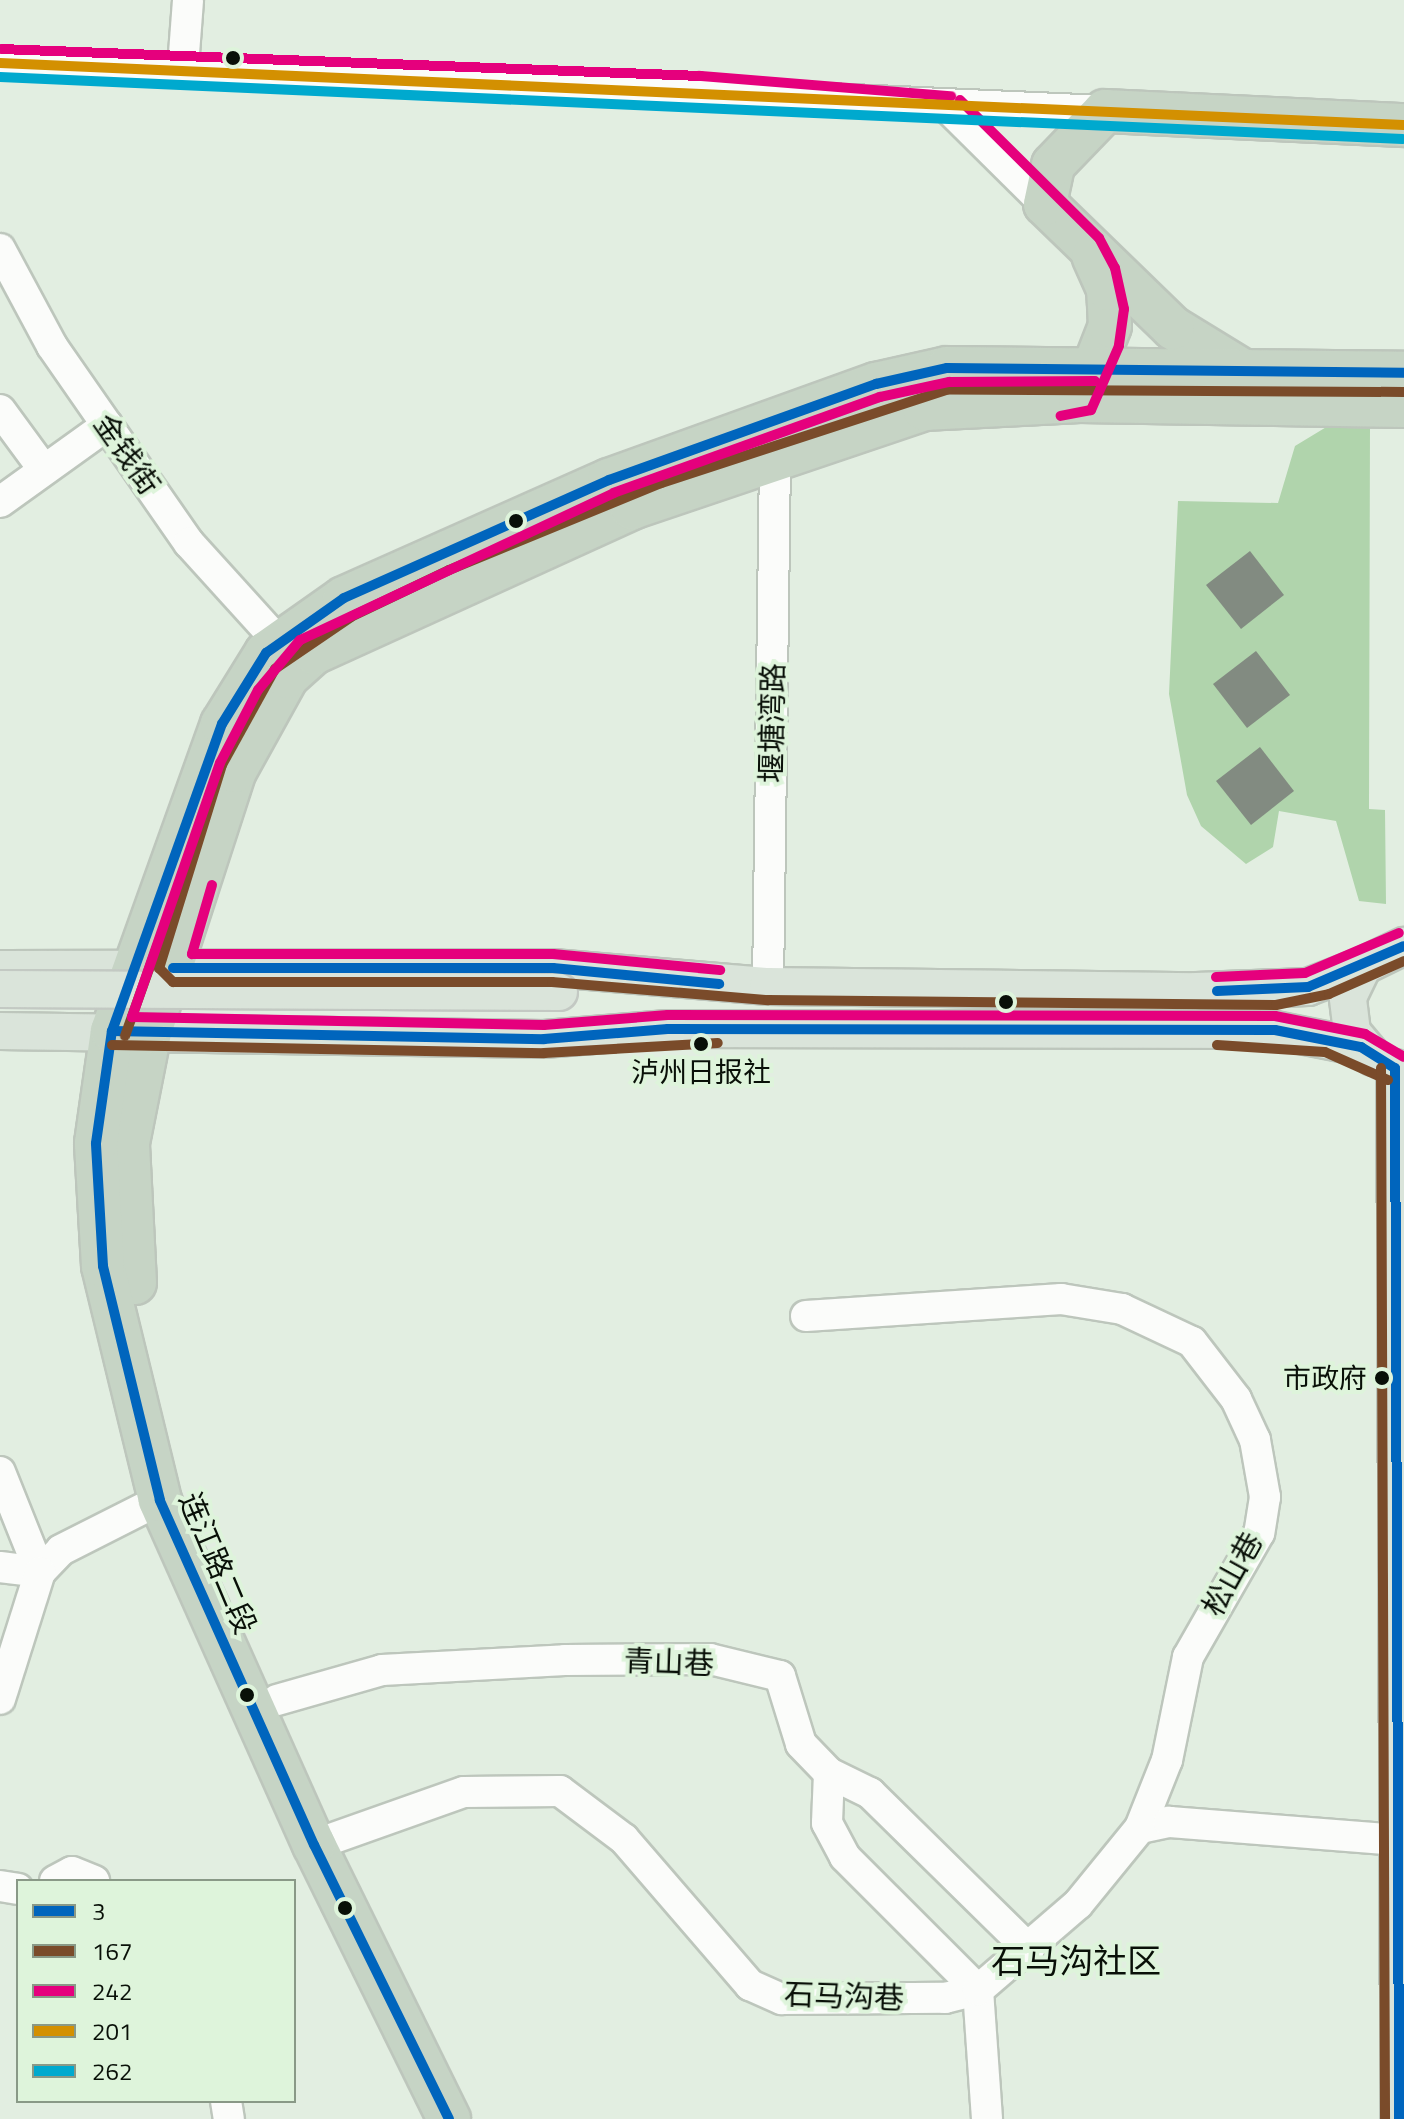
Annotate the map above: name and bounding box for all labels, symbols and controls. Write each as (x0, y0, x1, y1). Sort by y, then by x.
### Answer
unlabelled marker (225, 50, 241, 66)
street label: 金钱街 (86, 407, 168, 501)
unlabelled marker (508, 513, 524, 529)
street label: 堰塘湾路 (753, 663, 791, 783)
unlabelled marker (998, 994, 1014, 1010)
marker: 泸州日报社 (693, 1036, 709, 1052)
place label: 泸州日报社 (631, 1055, 771, 1089)
place label: 市政府 (1283, 1361, 1367, 1395)
marker: 市政府 (1374, 1370, 1390, 1386)
street label: 连江路二段 (172, 1487, 264, 1639)
street label: 松山巷 (1194, 1526, 1270, 1622)
street label: 青山巷 (623, 1642, 715, 1682)
unlabelled marker (239, 1687, 255, 1703)
legend (16, 1879, 296, 2103)
text: 3 (92, 1893, 105, 1929)
unlabelled marker (337, 1900, 353, 1916)
text: 167 (92, 1933, 132, 1969)
district label: 石马沟社区 (991, 1941, 1161, 1981)
text: 242 (92, 1973, 132, 2009)
street label: 石马沟巷 (783, 1976, 905, 2016)
text: 201 (92, 2013, 132, 2049)
text: 262 (92, 2053, 132, 2089)

